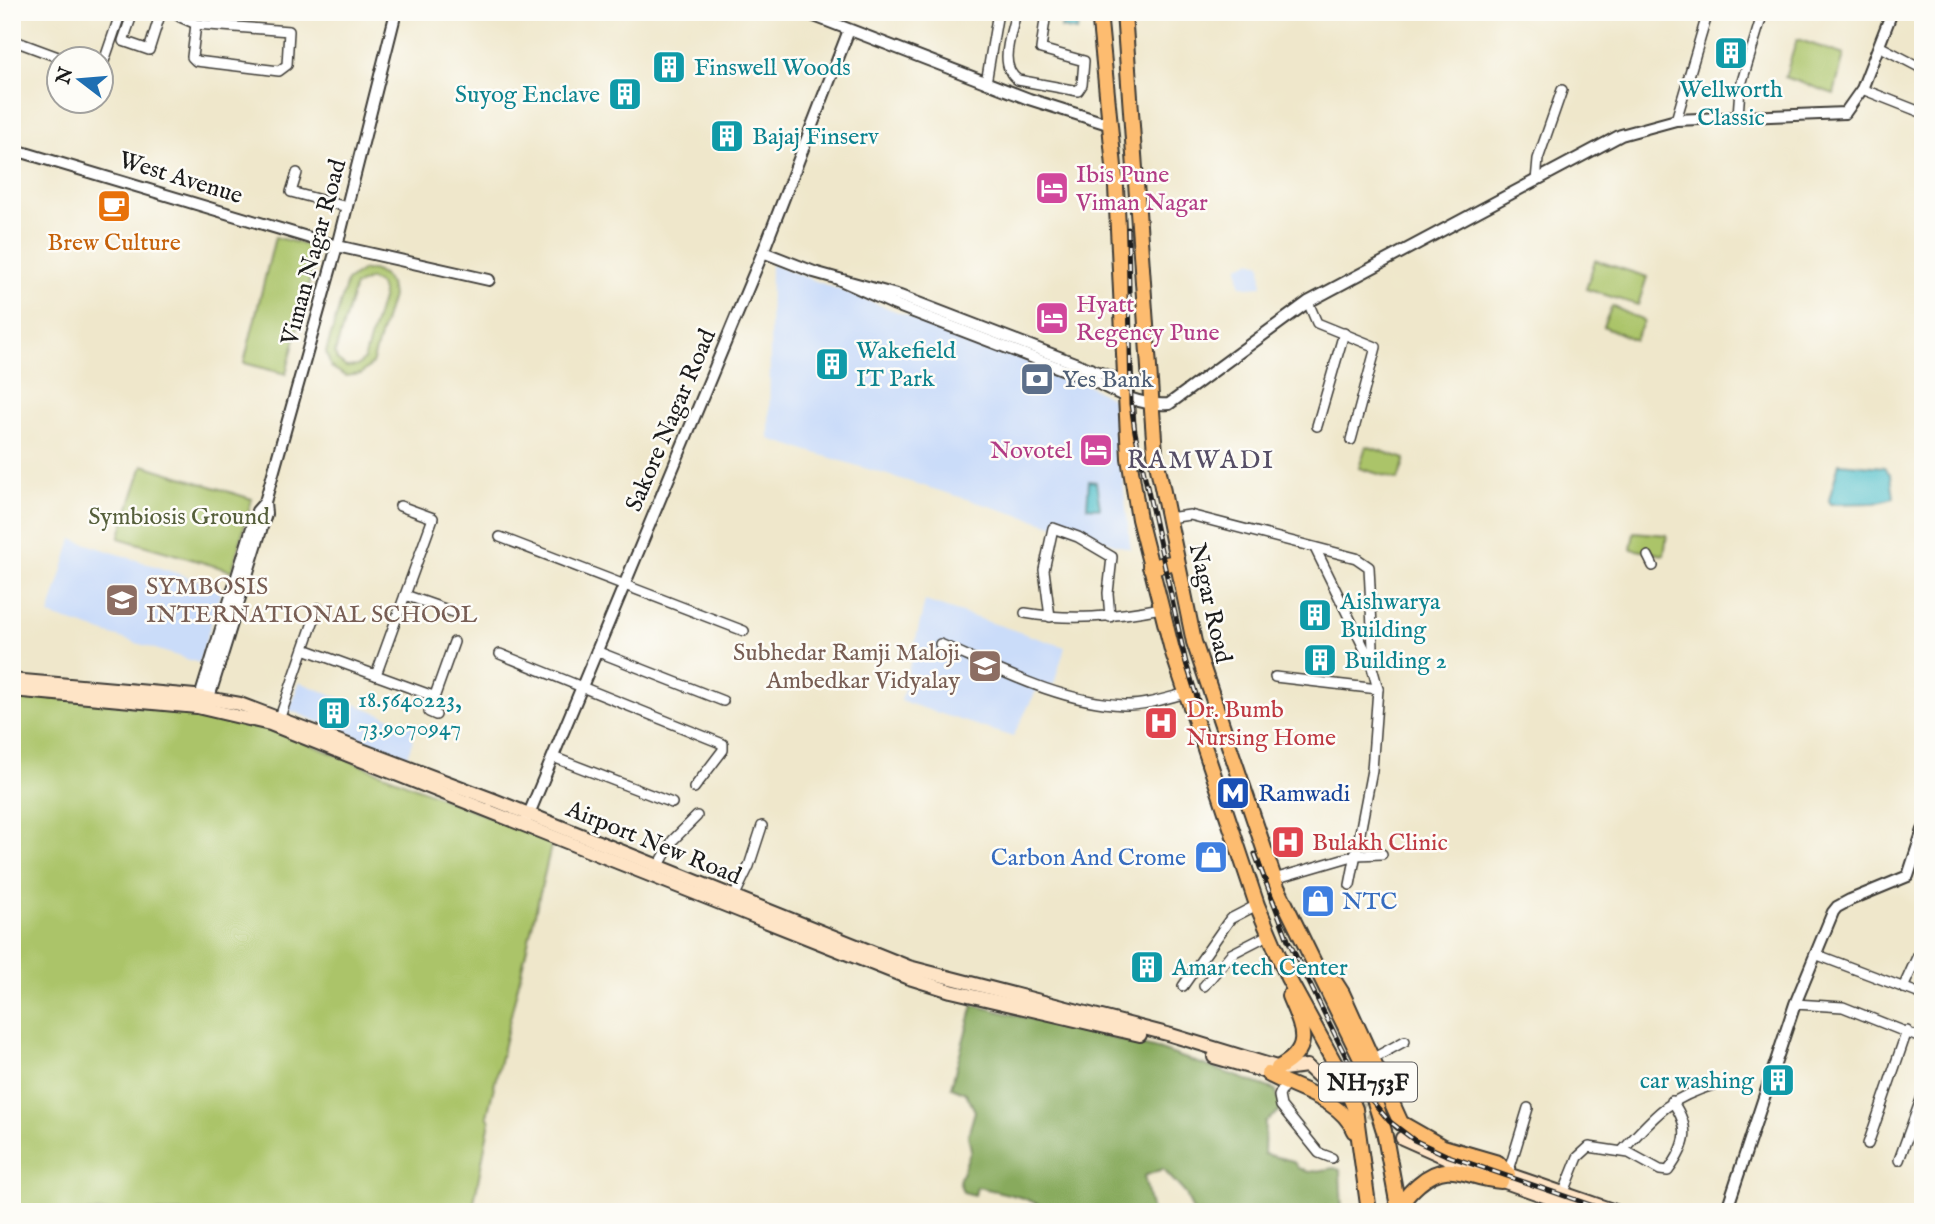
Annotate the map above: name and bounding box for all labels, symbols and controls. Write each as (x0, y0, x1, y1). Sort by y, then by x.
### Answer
building icon: Wellworth Classic (1712, 34, 1750, 72)
north arrow (46, 46, 116, 116)
building icon: Finswell Woods (650, 48, 688, 86)
place label: Finswell Woods (694, 53, 851, 84)
text: N (52, 64, 80, 88)
building icon: Suyog Enclave (606, 75, 644, 113)
place label: Wellworth Classic (1679, 75, 1783, 134)
place label: Suyog Enclave (455, 80, 600, 111)
building icon: Bajaj Finserv (708, 117, 746, 155)
place label: Bajaj Finserv (752, 122, 879, 153)
street label: West Avenue (115, 145, 246, 212)
street label: Viman Nagar Road (274, 156, 354, 350)
place label: Ibis Pune Viman Nagar (1075, 160, 1208, 219)
hotel icon: Ibis Pune Viman Nagar (1033, 169, 1071, 207)
cafe icon: Brew Culture (95, 187, 133, 225)
place label: Brew Culture (47, 228, 181, 259)
place label: Hyatt Regency Pune (1076, 290, 1219, 349)
hotel icon: Hyatt Regency Pune (1033, 299, 1071, 337)
street label: Sakore Nagar Road (619, 324, 724, 517)
place label: Wakefield IT Park (856, 336, 956, 395)
building icon: Wakefield IT Park (813, 345, 851, 383)
bank icon: Yes Bank (1018, 360, 1056, 398)
place label: Yes Bank (1062, 365, 1154, 396)
hotel icon: Novotel (1077, 431, 1115, 469)
place label: Novotel (990, 436, 1072, 467)
district label: RAMWADI (1127, 444, 1275, 477)
park label: Symbiosis Ground (88, 502, 270, 533)
street label: Nagar Road (1181, 540, 1238, 667)
place label: SYMBOSIS INTERNATIONAL SCHOOL (146, 572, 478, 631)
school or university icon: SYMBOSIS INTERNATIONAL SCHOOL (103, 581, 141, 619)
place label: Aishwarya Building (1339, 587, 1441, 646)
building icon: Aishwarya Building (1296, 596, 1334, 634)
place label: Subhedar Ramji Maloji Ambedkar Vidyalay (733, 638, 960, 697)
building icon: Building 2 (1301, 641, 1339, 679)
place label: Building 2 (1344, 646, 1447, 677)
school or university icon: Subhedar Ramji Maloji Ambedkar Vidyalay (966, 647, 1004, 685)
place label: 18.5640223, 73.9070947 (358, 685, 462, 744)
building icon: 18.5640223, 73.9070947 (315, 694, 353, 732)
place label: Dr. Bumb Nursing Home (1186, 695, 1336, 754)
hospital icon: Dr. Bumb Nursing Home (1142, 704, 1180, 742)
metro station icon: Ramwadi (1214, 774, 1252, 812)
place label: Ramwadi (1258, 779, 1350, 810)
street label: Airport New Road (560, 794, 746, 893)
hospital icon: Bulakh Clinic (1269, 823, 1307, 861)
place label: Bulakh Clinic (1312, 828, 1448, 859)
shop icon: Carbon And Crome (1192, 838, 1230, 876)
place label: Carbon And Crome (991, 843, 1186, 874)
shop icon: NTC (1299, 882, 1337, 920)
place label: NTC (1342, 887, 1397, 918)
building icon: Amar tech Center (1128, 948, 1166, 986)
place label: Amar tech Center (1171, 953, 1348, 984)
building icon: car washing (1759, 1061, 1797, 1099)
road number: NH753F (1319, 1063, 1417, 1102)
place label: car washing (1640, 1066, 1755, 1097)

